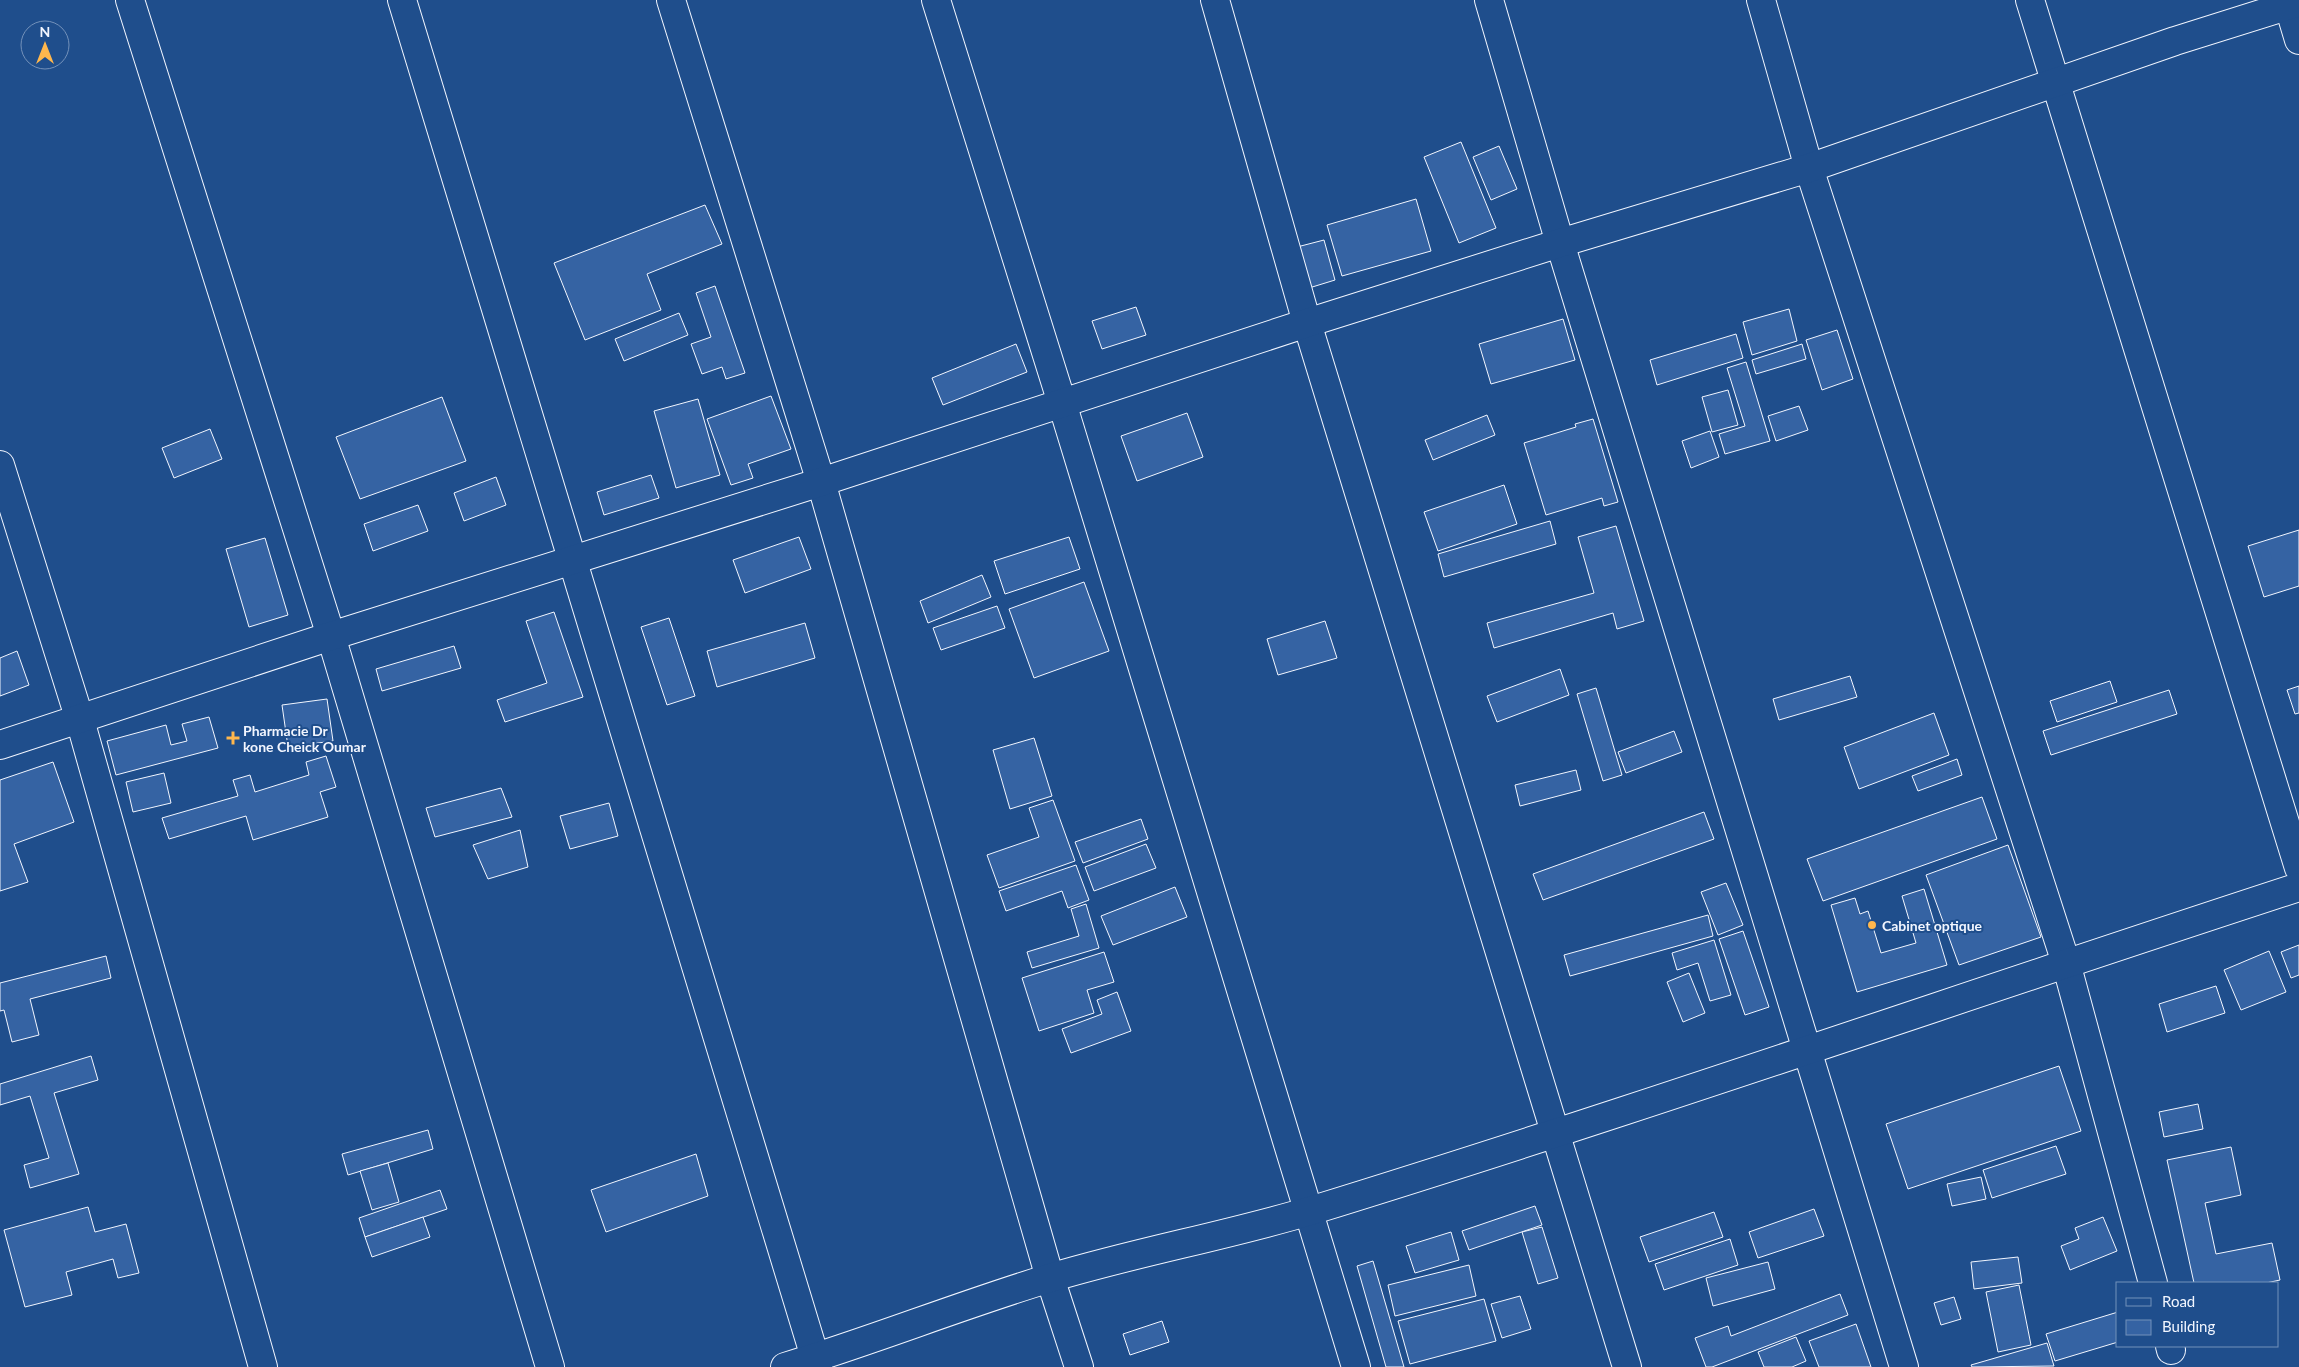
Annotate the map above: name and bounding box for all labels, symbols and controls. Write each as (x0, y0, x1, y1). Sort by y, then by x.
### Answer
north arrow (20, 20, 70, 70)
text: N (40, 23, 50, 40)
place label: Pharmacie Dr kone Cheick Oumar (243, 722, 367, 755)
marker: Pharmacie Dr kone Cheick Oumar (227, 732, 239, 744)
place label: Cabinet optique (1882, 917, 1983, 934)
marker: Cabinet optique (1866, 919, 1878, 931)
legend (2116, 1282, 2279, 1347)
text: Road (2162, 1292, 2195, 1310)
text: Building (2162, 1317, 2215, 1335)

